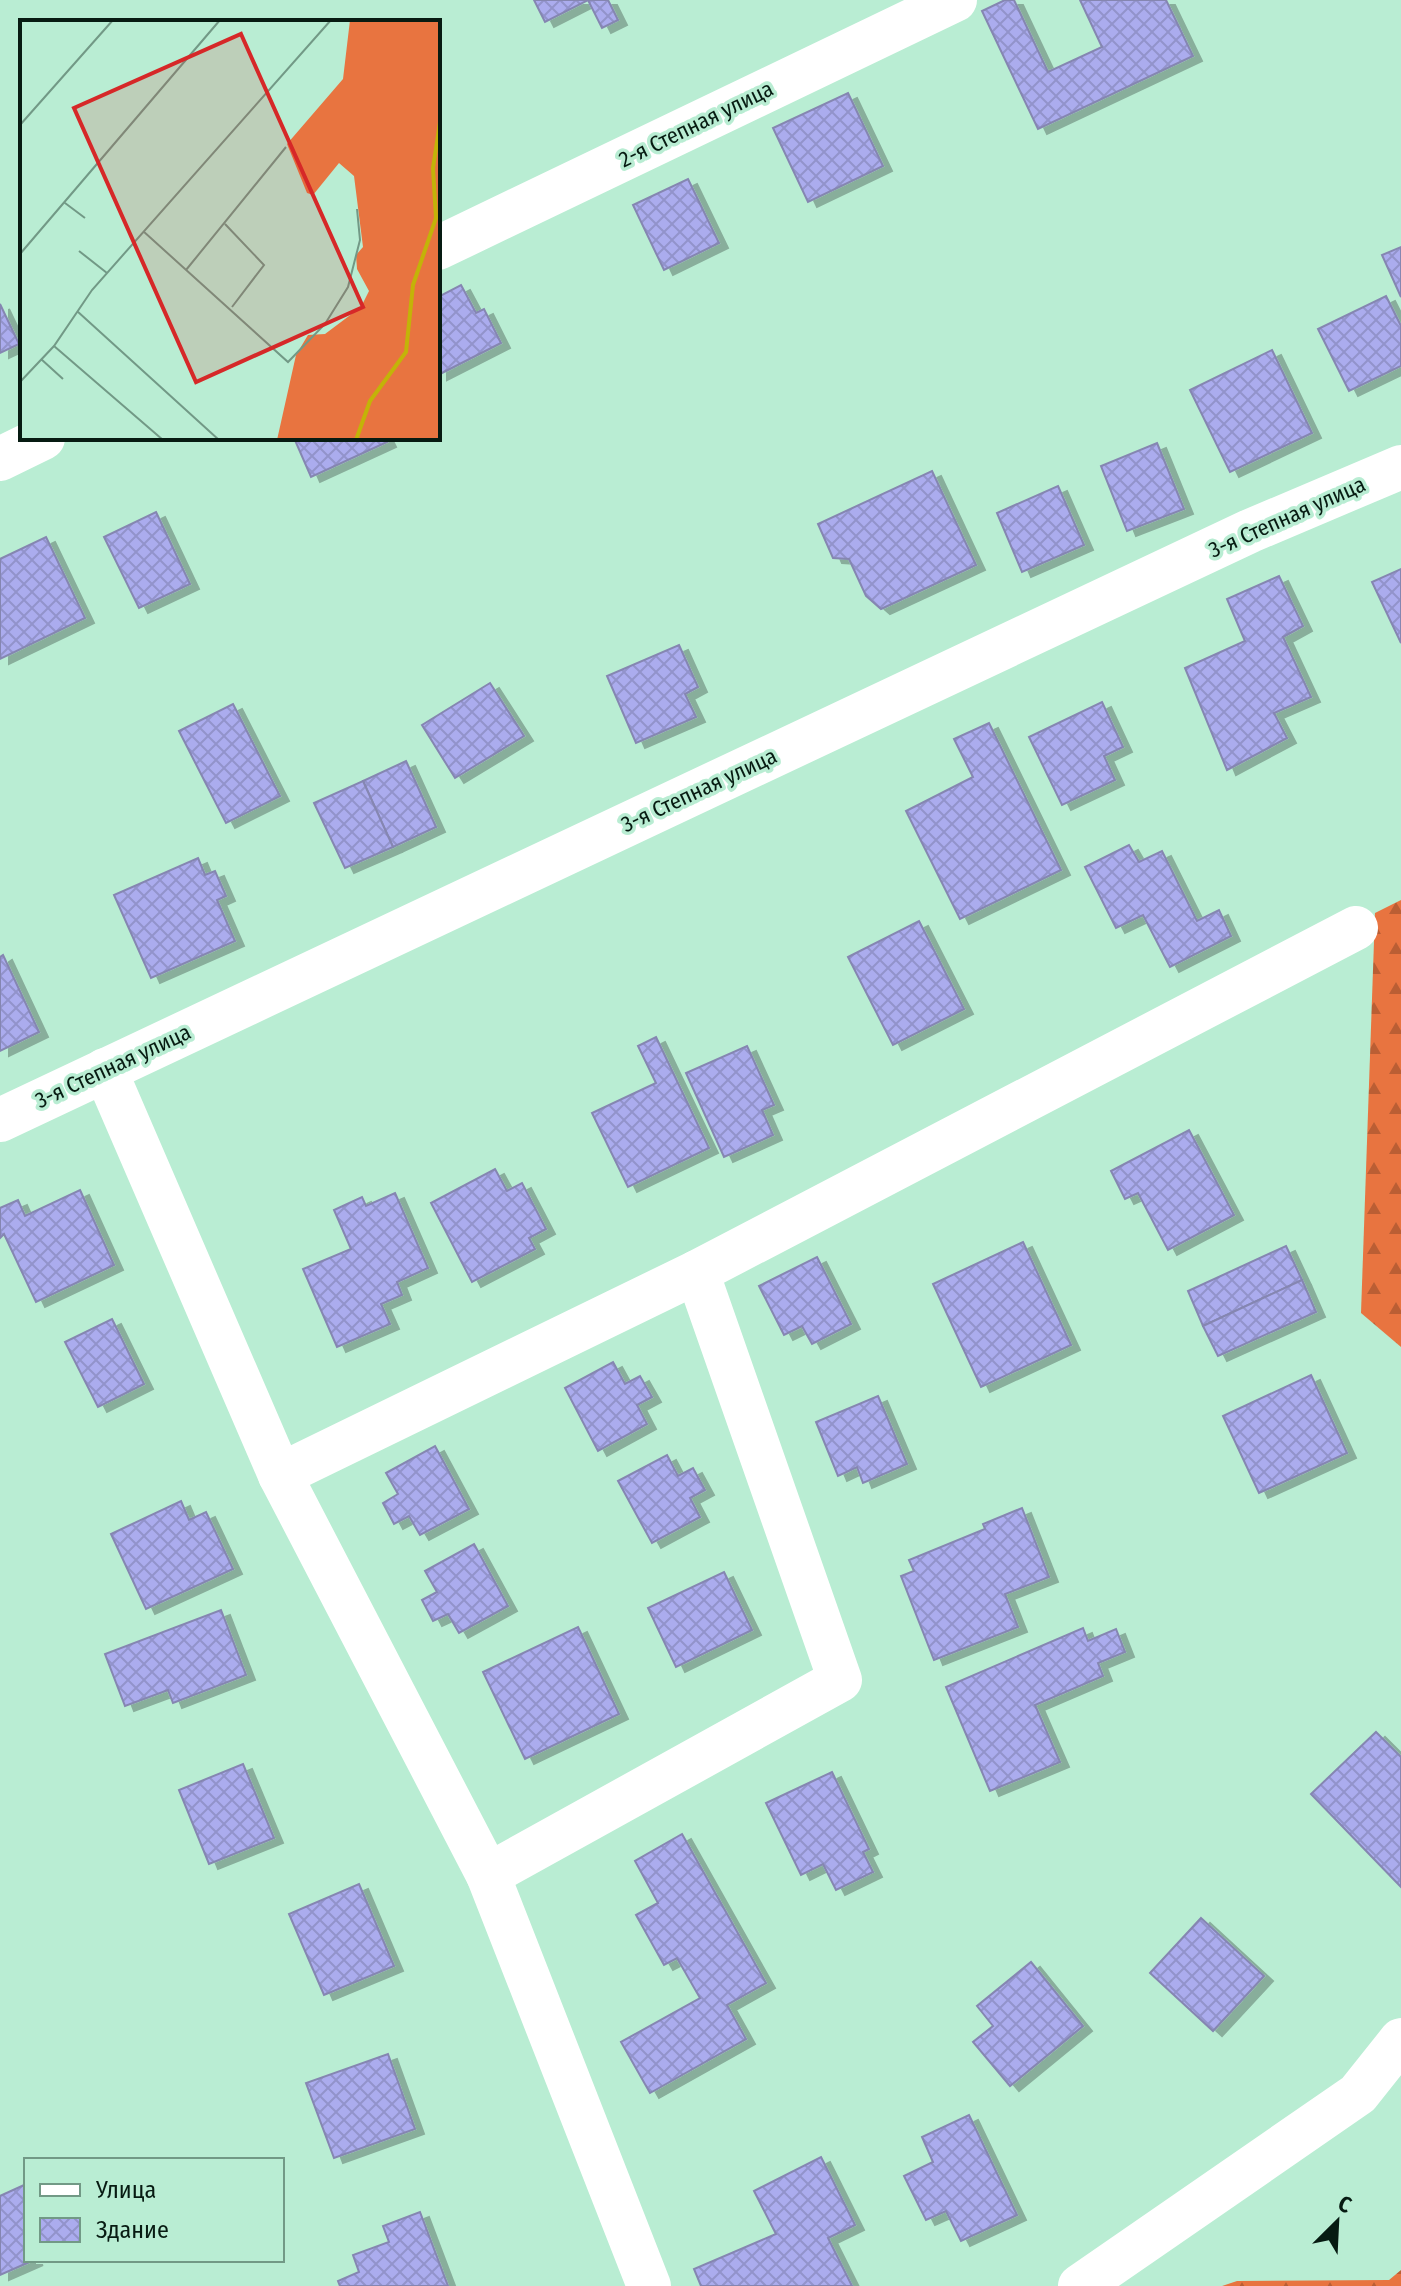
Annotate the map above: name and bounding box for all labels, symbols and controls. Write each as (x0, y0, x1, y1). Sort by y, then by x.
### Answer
inset map (20, 20, 440, 440)
street label: 2-я Степная улица (614, 75, 778, 173)
street label: 3-я Степная улица (1205, 470, 1369, 564)
street label: 3-я Степная улица (617, 742, 781, 838)
street label: 3-я Степная улица (31, 1018, 195, 1114)
legend (24, 2158, 284, 2262)
text: Улица (95, 2176, 156, 2204)
north arrow (1297, 2182, 1377, 2262)
text: С (1334, 2190, 1356, 2219)
text: Здание (96, 2216, 169, 2244)

